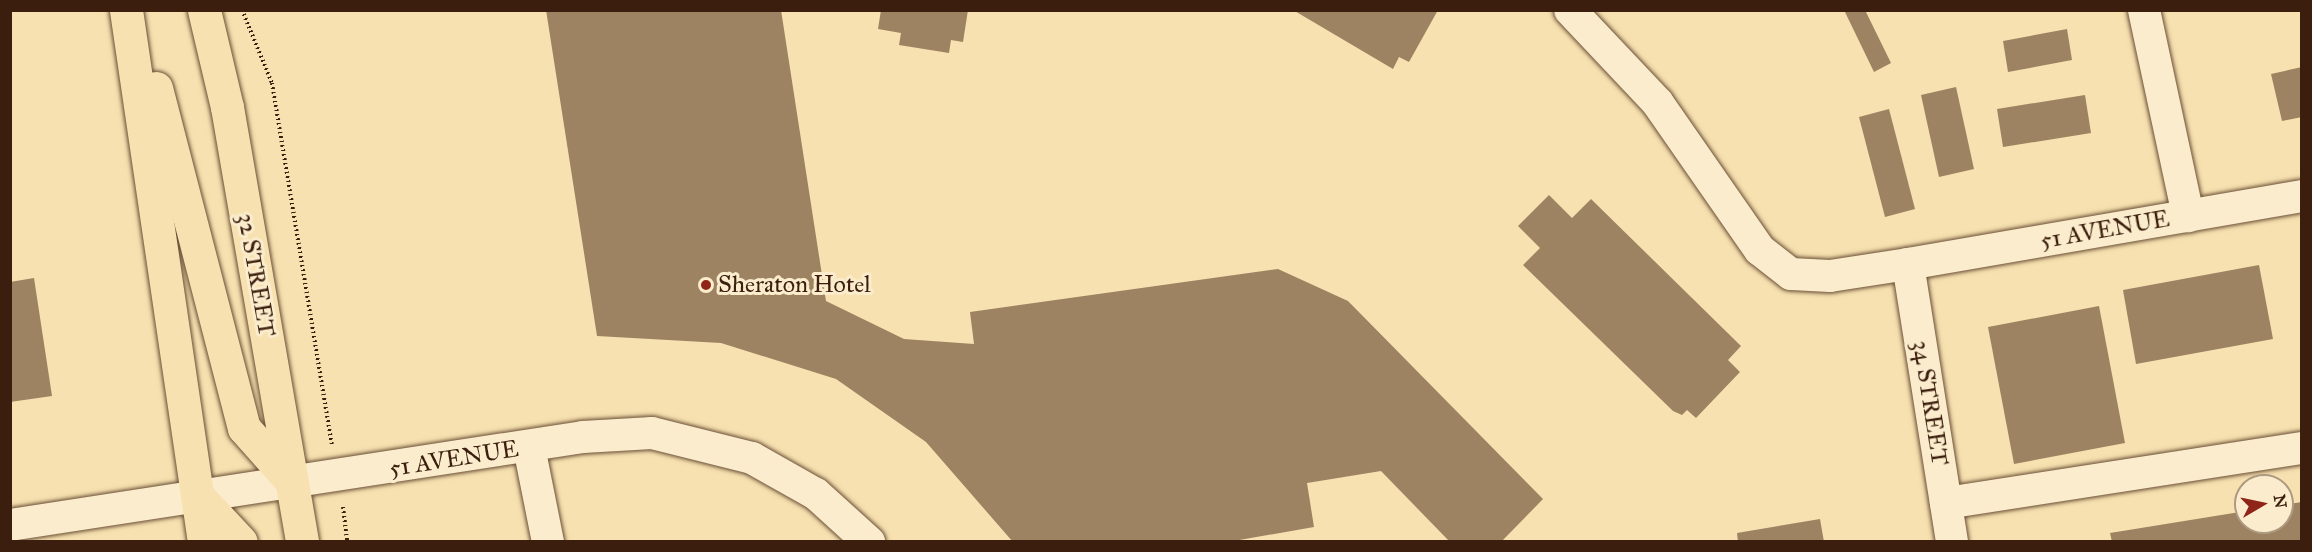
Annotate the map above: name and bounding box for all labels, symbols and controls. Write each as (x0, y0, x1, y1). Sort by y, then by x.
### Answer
street label: 51 AVENUE (2038, 204, 2172, 256)
street label: 32 STREET (231, 211, 281, 339)
place label: Sheraton Hotel (718, 271, 871, 299)
marker: Sheraton Hotel (699, 278, 713, 292)
street label: 34 STREET (1906, 338, 1954, 468)
street label: 51 AVENUE (387, 435, 521, 483)
north arrow (2234, 474, 2294, 534)
text: N (2270, 493, 2291, 510)

